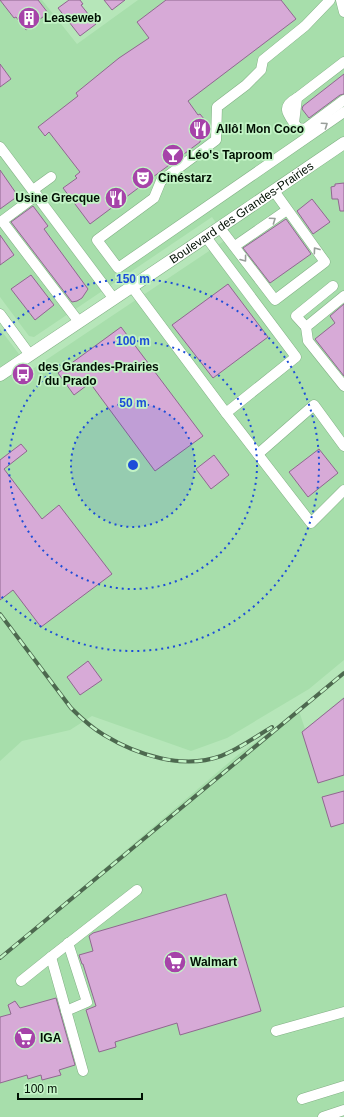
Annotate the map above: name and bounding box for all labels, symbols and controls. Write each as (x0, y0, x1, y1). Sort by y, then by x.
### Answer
building icon: Leaseweb (16, 5, 42, 31)
place label: Leaseweb (44, 11, 101, 25)
restaurant icon: Allô! Mon Coco (187, 116, 213, 142)
place label: Allô! Mon Coco (216, 122, 304, 136)
one-way arrow (321, 123, 328, 130)
bar icon: Léo's Taproom (160, 142, 186, 168)
place label: Léo's Taproom (188, 148, 273, 162)
street label: Boulevard des Grandes-Prairies (167, 159, 316, 266)
theatre icon: Cinéstarz (130, 165, 156, 191)
place label: Cinéstarz (158, 171, 212, 185)
restaurant icon: Usine Grecque (103, 185, 129, 211)
place label: Usine Grecque (15, 191, 100, 205)
one-way arrow (268, 218, 275, 225)
one-way arrow (313, 247, 321, 254)
one-way arrow (239, 254, 246, 261)
text: 150 m (116, 272, 150, 286)
text: 100 m (116, 334, 150, 348)
place label: des Grandes-Prairies / du Prado (38, 360, 159, 388)
bus stop icon: des Grandes-Prairies / du Prado (10, 361, 36, 387)
text: 50 m (119, 396, 147, 410)
centre of rings (126, 458, 140, 472)
supermarket icon: Walmart (162, 949, 188, 975)
place label: Walmart (190, 955, 237, 969)
supermarket icon: IGA (12, 1025, 38, 1051)
place label: IGA (40, 1031, 62, 1045)
scale bar (18, 1075, 142, 1101)
text: 100 m (24, 1082, 57, 1096)

